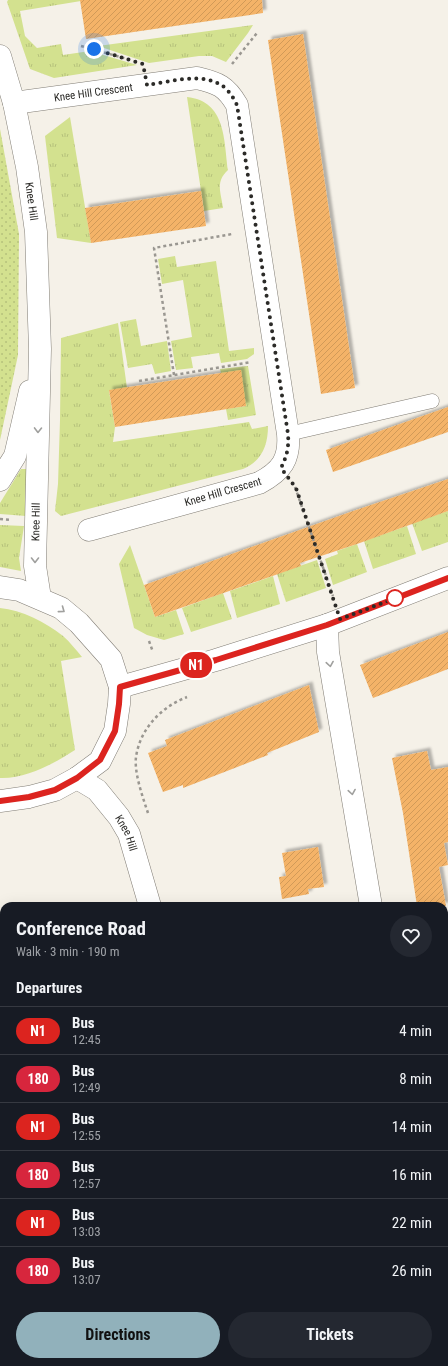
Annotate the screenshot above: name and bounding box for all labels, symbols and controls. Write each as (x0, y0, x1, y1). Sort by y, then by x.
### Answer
your location (84, 39, 104, 59)
street label: Knee Hill Crescent (53, 80, 134, 104)
street label: Knee Hill (23, 181, 41, 221)
one-way arrow (34, 427, 42, 433)
street label: Knee Hill Crescent (183, 475, 263, 509)
street label: Knee Hill (29, 503, 43, 541)
one-way arrow (31, 557, 39, 563)
unlabelled marker (386, 589, 404, 607)
one-way arrow (58, 605, 65, 613)
line badge: N1 (178, 652, 214, 678)
text: N1 (188, 657, 204, 673)
one-way arrow (325, 660, 334, 667)
one-way arrow (347, 789, 356, 795)
street label: Knee Hill (113, 813, 140, 852)
button: heart (390, 915, 432, 957)
text: Conference Road (16, 917, 146, 940)
text: Walk · 3 min · 190 m (16, 944, 120, 959)
text: Departures (16, 979, 82, 997)
text: Bus (72, 1014, 95, 1032)
text: 4 min (399, 1022, 432, 1040)
text: N1 (30, 1023, 46, 1039)
text: 12:45 (72, 1032, 101, 1047)
text: Bus (72, 1062, 95, 1080)
text: 8 min (399, 1070, 432, 1088)
text: 180 (27, 1071, 49, 1087)
text: 12:49 (72, 1080, 101, 1095)
text: Bus (72, 1110, 95, 1128)
text: 14 min (392, 1118, 432, 1136)
text: N1 (30, 1119, 46, 1135)
text: 12:55 (72, 1128, 101, 1143)
text: Bus (72, 1158, 95, 1176)
text: 16 min (392, 1166, 432, 1184)
text: 180 (27, 1167, 49, 1183)
text: 12:57 (72, 1176, 101, 1191)
text: Bus (72, 1206, 95, 1224)
text: 22 min (392, 1214, 432, 1232)
text: N1 (30, 1215, 46, 1231)
text: 13:03 (72, 1224, 101, 1239)
text: Bus (72, 1254, 95, 1272)
text: 26 min (392, 1262, 432, 1280)
text: 180 (27, 1263, 49, 1279)
text: 13:07 (72, 1272, 101, 1287)
button: Directions (16, 1312, 220, 1358)
button: Tickets (228, 1312, 432, 1358)

